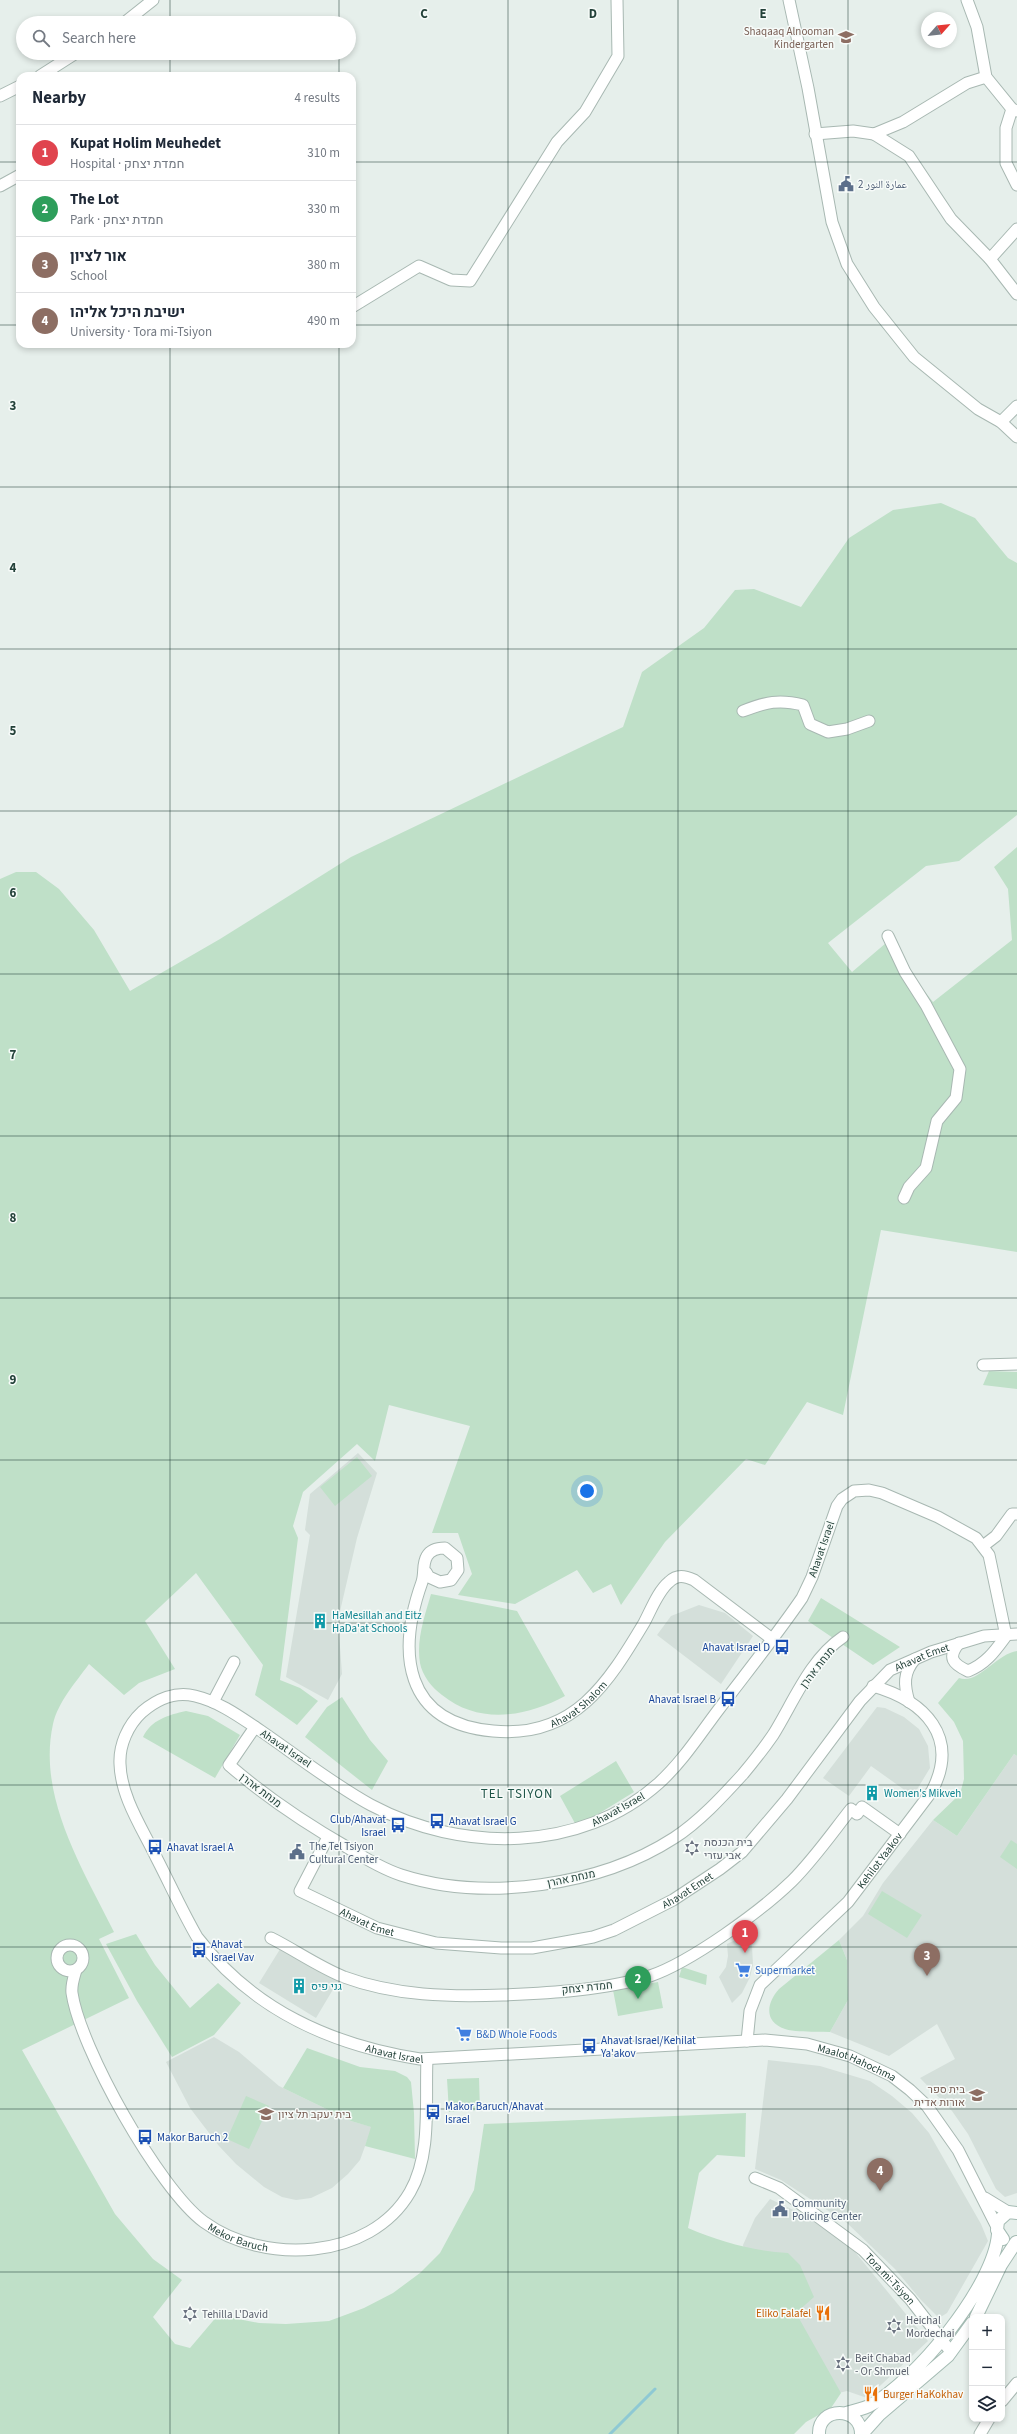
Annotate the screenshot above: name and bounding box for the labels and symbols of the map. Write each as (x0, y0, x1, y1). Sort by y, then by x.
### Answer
text: C (420, 5, 428, 23)
text: D (589, 5, 597, 23)
text: E (759, 5, 767, 23)
north arrow (921, 12, 957, 48)
place label: Shaqaaq Alnooman Kindergarten (744, 24, 834, 52)
school or university icon: Shaqaaq Alnooman Kindergarten (837, 28, 855, 46)
public building icon: عمارة النور 2 (837, 175, 855, 193)
place label: عمارة النور 2 (858, 177, 907, 192)
text: 3 (10, 397, 17, 415)
text: 4 (10, 559, 17, 577)
text: 5 (10, 722, 17, 740)
text: 6 (10, 884, 17, 902)
text: 7 (10, 1046, 17, 1064)
text: 8 (10, 1209, 17, 1227)
text: 9 (10, 1371, 17, 1389)
your location (577, 1481, 597, 1501)
street label: Ahavat Israel (805, 1519, 838, 1579)
place label: HaMesillah and Eitz HaDa'at Schools (332, 1608, 422, 1636)
building icon: HaMesillah and Eitz HaDa'at Schools (311, 1612, 329, 1630)
bus stop icon: Ahavat Israel D (773, 1638, 791, 1656)
place label: Ahavat Israel D (702, 1640, 770, 1655)
street label: Ahavat Emet (892, 1640, 951, 1675)
street label: מנחת אהרן (796, 1643, 838, 1691)
street label: Ahavat Shalom (548, 1678, 611, 1732)
bus stop icon: Ahavat Israel B (719, 1690, 737, 1708)
place label: Ahavat Israel B (649, 1692, 717, 1707)
street label: Ahavat Israel (257, 1726, 314, 1771)
street label: מנחת אהרן (237, 1770, 285, 1811)
building icon: Women's Mikveh (863, 1784, 881, 1802)
district label: TEL TSIYON (481, 1785, 553, 1803)
place label: Women's Mikveh (884, 1786, 961, 1801)
street label: Ahavat Israel (589, 1789, 648, 1830)
place label: Club/Ahavat Israel (330, 1812, 386, 1840)
bus stop icon: Ahavat Israel G (428, 1812, 446, 1830)
place label: Ahavat Israel G (449, 1814, 517, 1829)
bus stop icon: Club/Ahavat Israel (389, 1816, 407, 1834)
street label: Kehilot Yaakov (854, 1830, 906, 1892)
place label: בית הכנסת אבי עזרי (704, 1835, 753, 1863)
bus stop icon: Ahavat Israel A (146, 1838, 164, 1856)
place label: The Tel Tsiyon Cultural Center (309, 1839, 379, 1867)
synagogue icon: בית הכנסת אבי עזרי (683, 1839, 701, 1857)
place label: Ahavat Israel A (167, 1840, 234, 1855)
public building icon: The Tel Tsiyon Cultural Center (288, 1843, 306, 1861)
street label: מנחת אהרן (546, 1866, 597, 1891)
street label: Ahavat Emet (660, 1869, 716, 1912)
street label: Ahavat Emet (337, 1904, 396, 1940)
pin: 1 (732, 1920, 758, 1953)
place label: Ahavat Israel Vav (211, 1937, 254, 1965)
bus stop icon: Ahavat Israel Vav (190, 1941, 208, 1959)
pin: 3 (914, 1943, 940, 1976)
supermarket icon: Supermarket (734, 1961, 752, 1979)
place label: Supermarket (755, 1963, 815, 1978)
pin: 2 (625, 1966, 651, 1999)
building icon: גני פיס (290, 1977, 308, 1995)
street label: חמדת יצחק (561, 1977, 613, 1998)
place label: גני פיס (311, 1979, 342, 1994)
supermarket icon: B&D Whole Foods (455, 2025, 473, 2043)
place label: B&D Whole Foods (476, 2027, 557, 2042)
place label: Ahavat Israel/Kehilat Ya'akov (600, 2033, 696, 2061)
bus stop icon: Ahavat Israel/Kehilat Ya'akov (580, 2037, 598, 2055)
street label: Maalot Hahochma (816, 2040, 900, 2085)
street label: Ahavat Israel (364, 2041, 424, 2067)
place label: בית ספר אורות אדית (914, 2082, 965, 2110)
school or university icon: בית ספר אורות אדית (968, 2086, 986, 2104)
place label: Makor Baruch/Ahavat Israel (445, 2099, 544, 2127)
bus stop icon: Makor Baruch/Ahavat Israel (424, 2103, 442, 2121)
school or university icon: בית יעקב תל ציון (257, 2105, 275, 2123)
place label: בית יעקב תל ציון (278, 2107, 351, 2122)
bus stop icon: Makor Baruch 2 (136, 2128, 154, 2146)
place label: Makor Baruch 2 (157, 2130, 228, 2145)
pin: 4 (867, 2158, 893, 2191)
place label: Community Policing Center (792, 2196, 862, 2224)
public building icon: Community Policing Center (771, 2200, 789, 2218)
street label: Mekor Baruch (205, 2220, 269, 2256)
street label: Tora mi-Tsiyon (861, 2250, 919, 2308)
restaurant icon: Eliko Falafel (814, 2304, 832, 2322)
synagogue icon: Tehilla L'David (181, 2305, 199, 2323)
place label: Eliko Falafel (756, 2306, 811, 2321)
place label: Tehilla L'David (202, 2307, 268, 2322)
place label: Heichal Mordechai (906, 2313, 954, 2341)
synagogue icon: Heichal Mordechai (885, 2317, 903, 2335)
place label: Beit Chabad - Or Shmuel (855, 2351, 911, 2379)
synagogue icon: Beit Chabad - Or Shmuel (834, 2355, 852, 2373)
restaurant icon: Burger HaKokhav (862, 2385, 880, 2403)
place label: Burger HaKokhav (883, 2387, 963, 2402)

